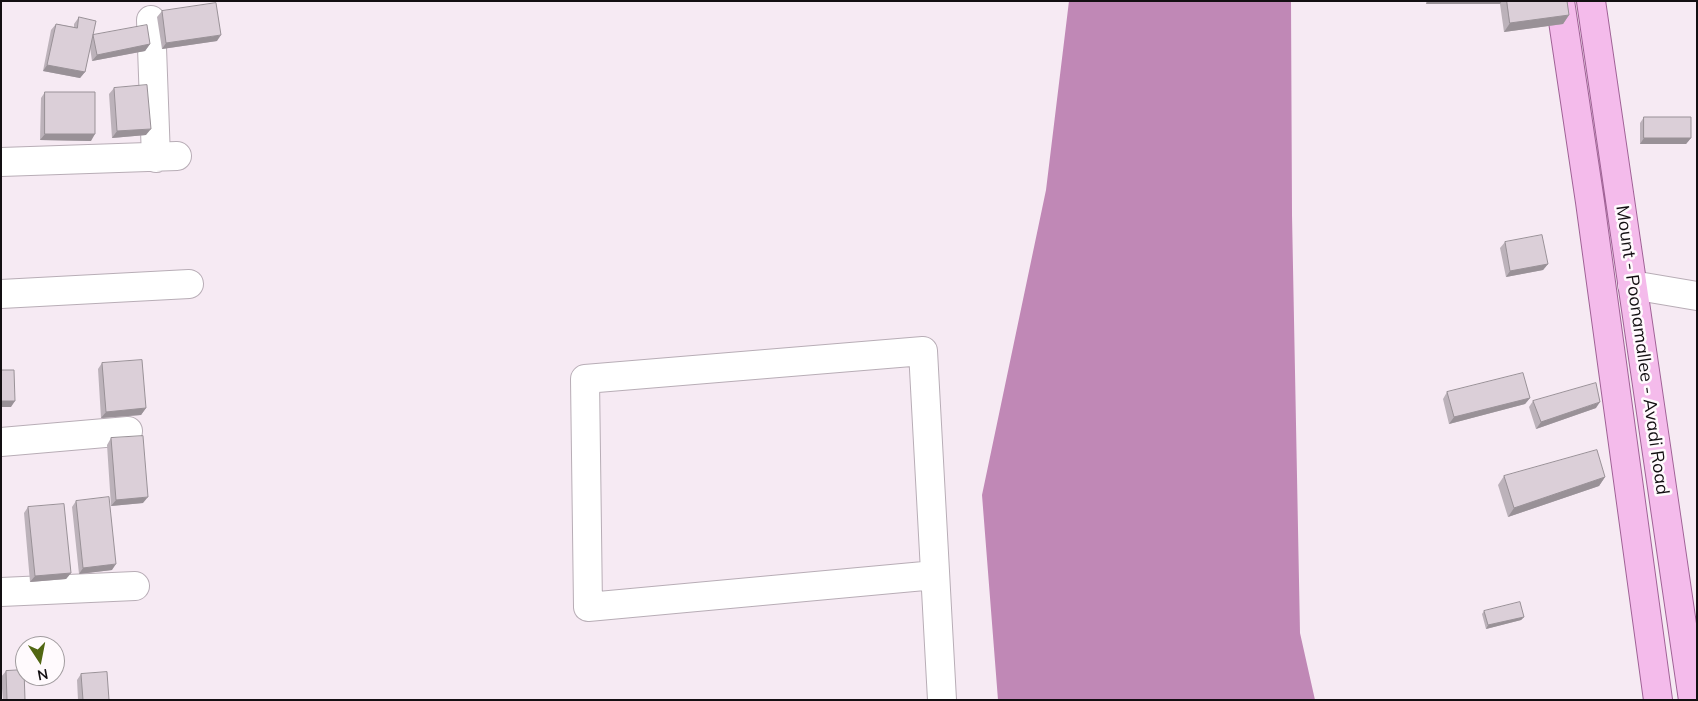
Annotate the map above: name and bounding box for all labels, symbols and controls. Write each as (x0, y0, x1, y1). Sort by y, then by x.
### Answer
street label: Mount - Poonamallee - Avadi Road (1611, 204, 1673, 496)
north arrow (15, 636, 65, 686)
text: N (36, 665, 50, 685)

